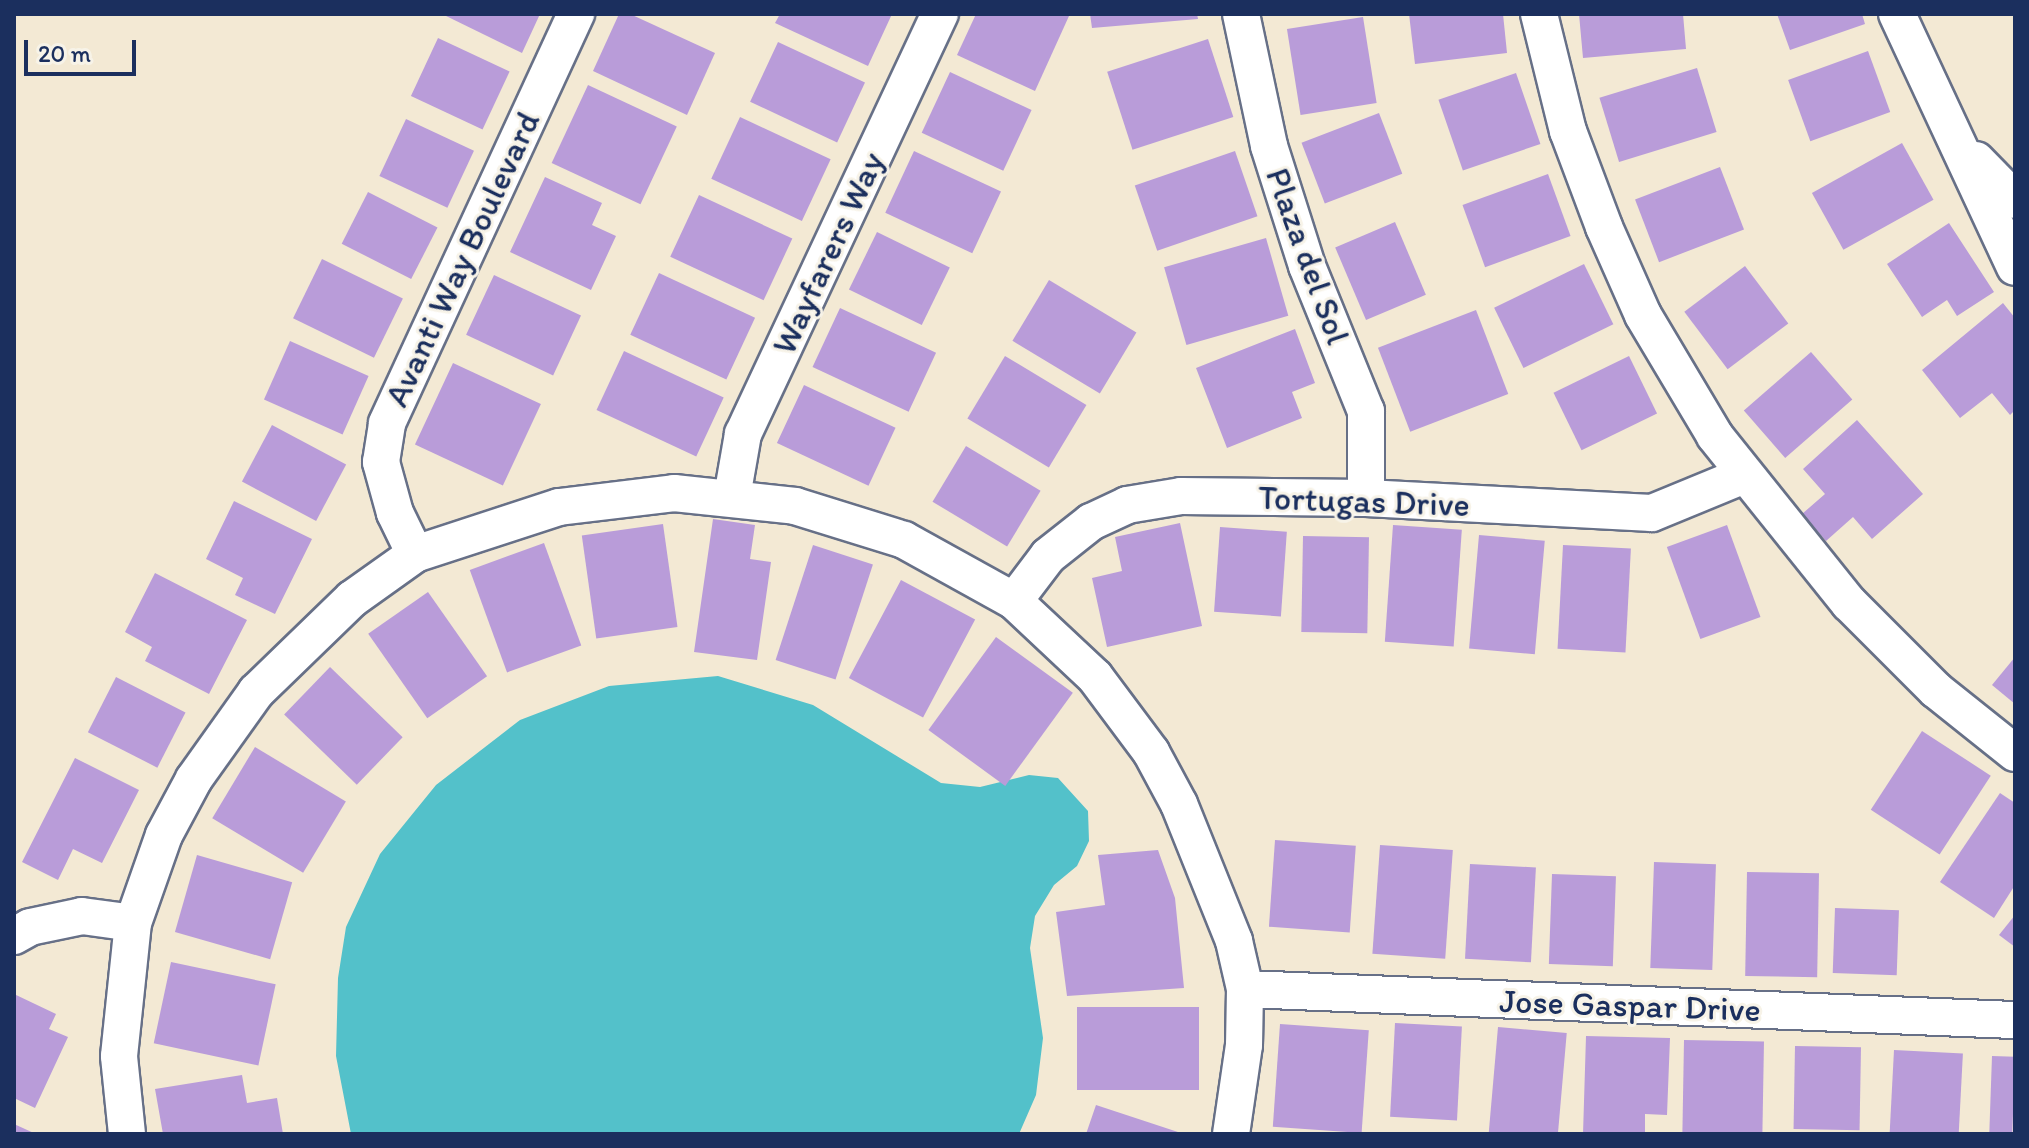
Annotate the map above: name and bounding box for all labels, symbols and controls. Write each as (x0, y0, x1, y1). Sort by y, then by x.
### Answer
scale bar (28, 24, 140, 74)
text: 20 m (38, 39, 91, 68)
street label: Avanti Way Boulevard (376, 105, 548, 413)
street label: Wayfarers Way (763, 146, 893, 360)
street label: Plaza del Sol (1257, 162, 1359, 350)
street label: Tortugas Drive (1257, 477, 1471, 525)
street label: Jose Gaspar Drive (1499, 980, 1761, 1030)

